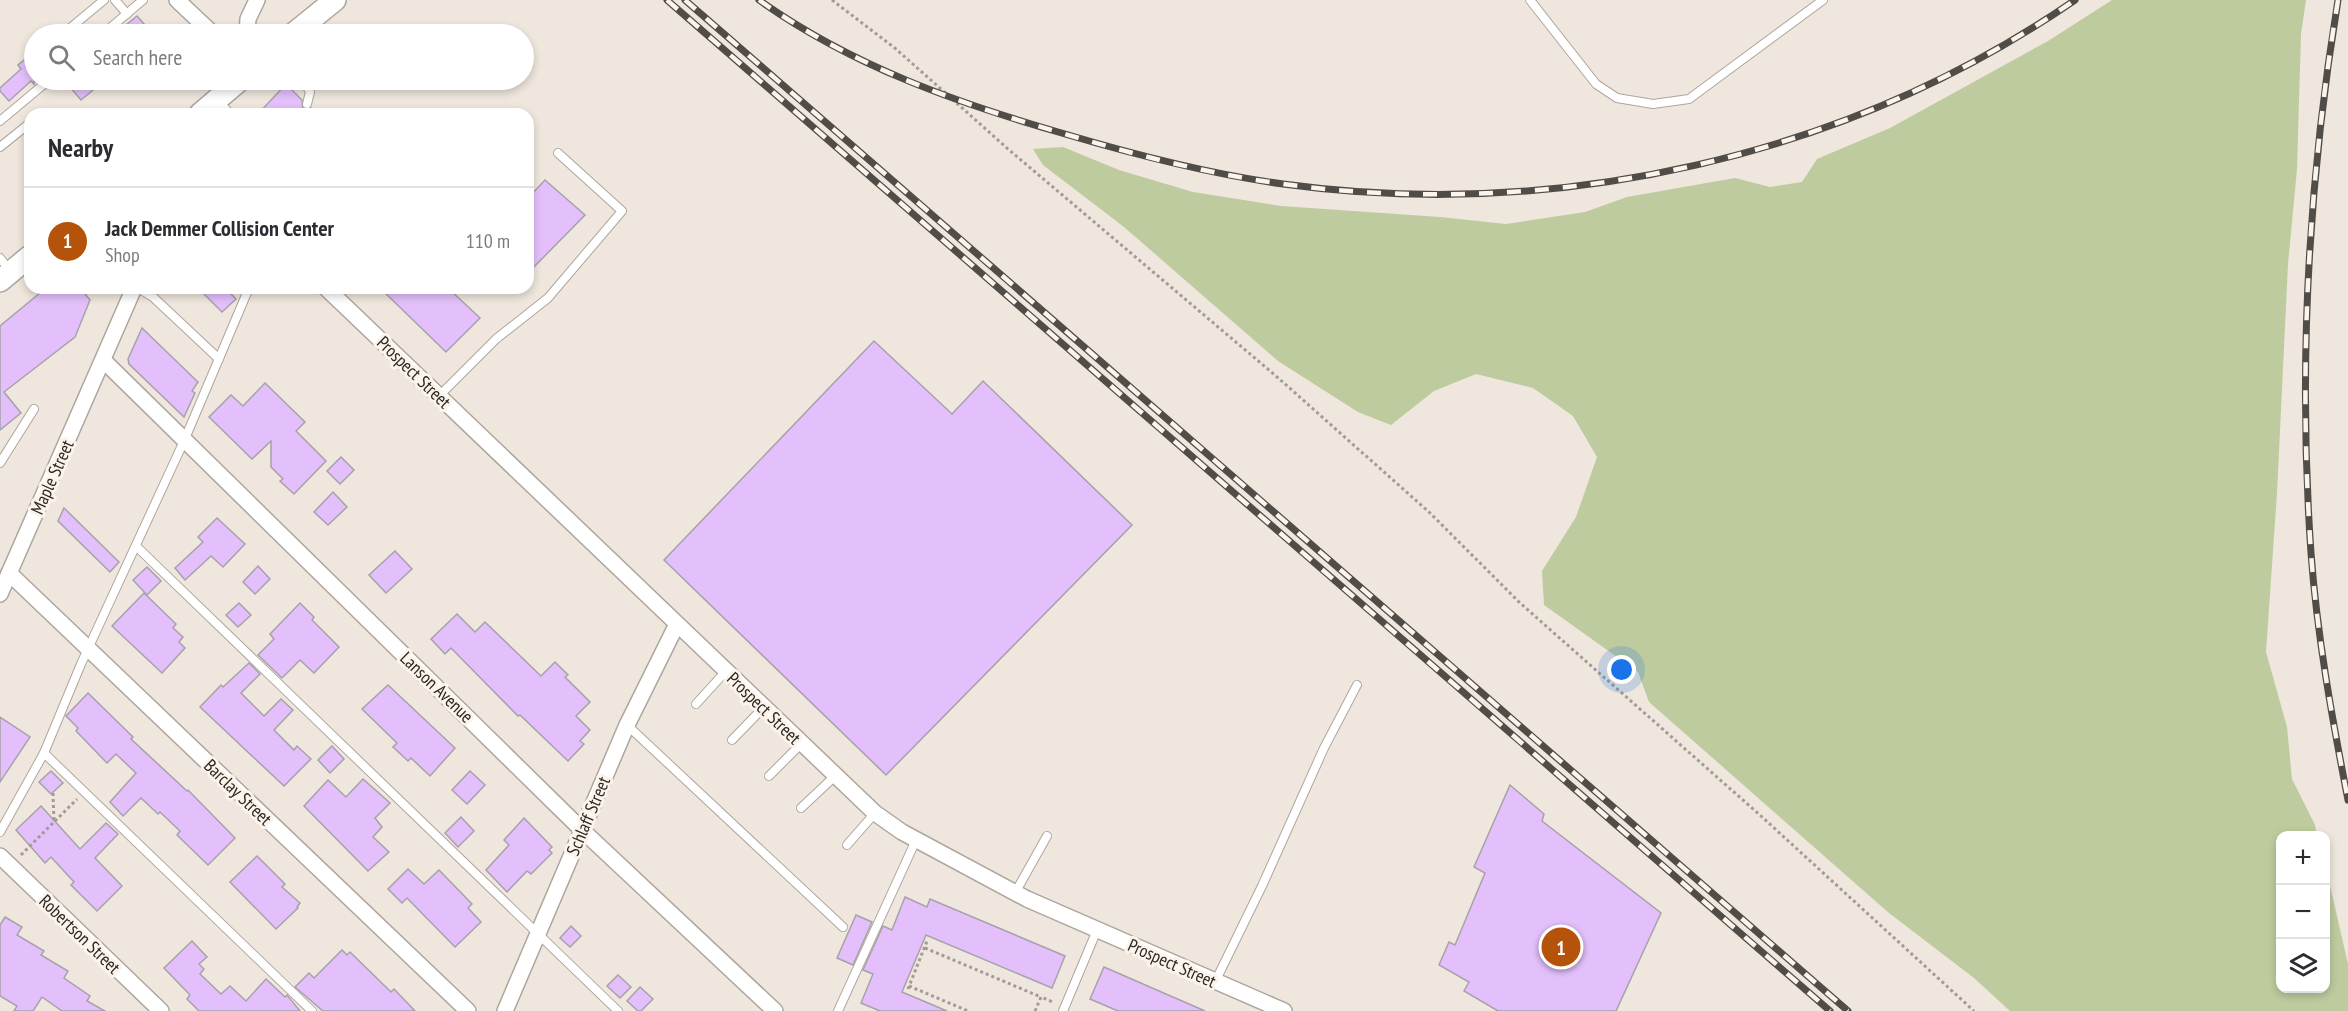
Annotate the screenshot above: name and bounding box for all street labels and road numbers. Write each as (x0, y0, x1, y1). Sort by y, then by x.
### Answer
street label: Prospect Street (372, 331, 456, 413)
street label: Maple Street (25, 436, 79, 518)
street label: Lanson Avenue (396, 646, 478, 728)
street label: Prospect Street (722, 667, 806, 749)
street label: Barclay Street (199, 754, 277, 830)
street label: Schlaff Street (561, 773, 615, 859)
street label: Robertson Street (35, 890, 125, 978)
street label: Prospect Street (1124, 933, 1220, 993)

